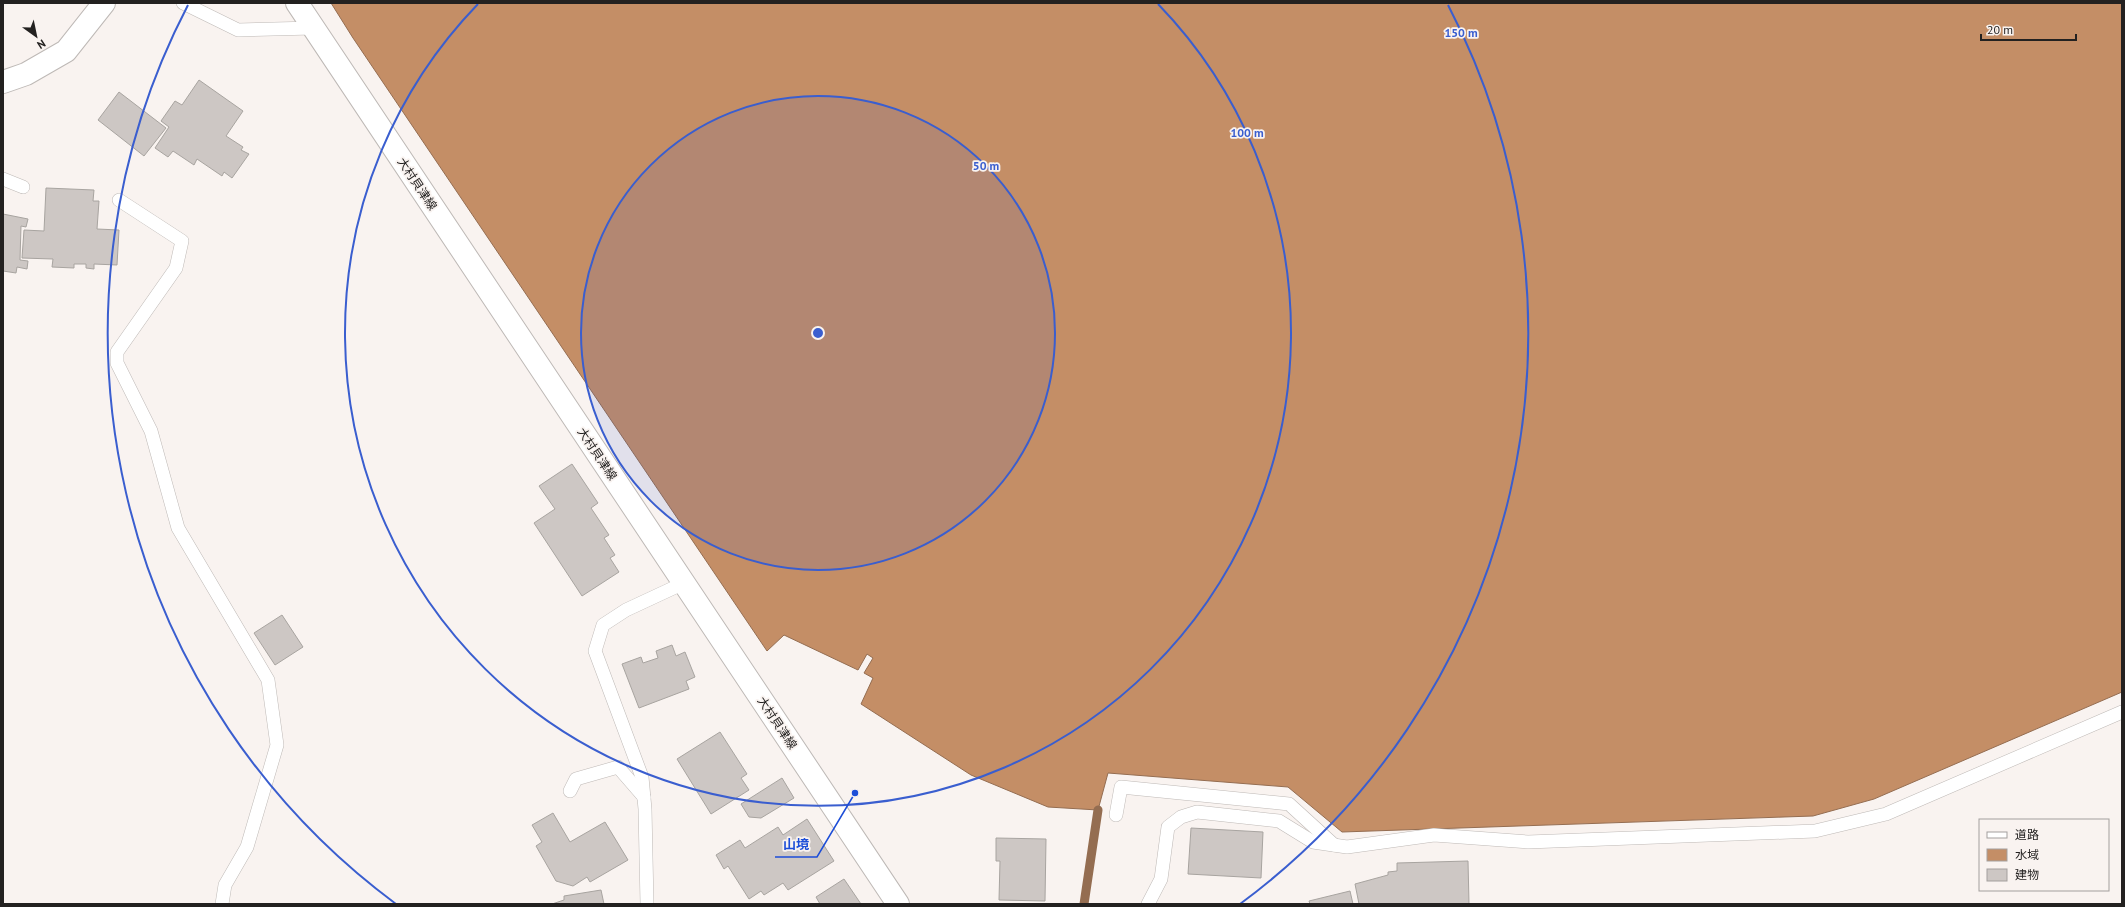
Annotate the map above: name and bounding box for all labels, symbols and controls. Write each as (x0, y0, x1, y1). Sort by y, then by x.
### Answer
north arrow (16, 16, 56, 56)
scale bar (1981, 16, 2076, 42)
text: 20 m (1987, 22, 2013, 37)
text: 150 m (1444, 25, 1478, 40)
text: N (35, 37, 48, 52)
text: 100 m (1230, 125, 1264, 140)
street label: 大村貝津線 (394, 155, 440, 213)
text: 50 m (973, 158, 999, 173)
centre of rings (811, 326, 825, 340)
street label: 大村貝津線 (574, 425, 620, 483)
street label: 大村貝津線 (754, 694, 800, 752)
legend (1979, 819, 2109, 891)
text: 道路 (2015, 827, 2039, 842)
callout: 山境 (775, 832, 817, 857)
text: 山境 (783, 836, 810, 853)
text: 水域 (2015, 847, 2039, 862)
text: 建物 (2015, 867, 2039, 882)

